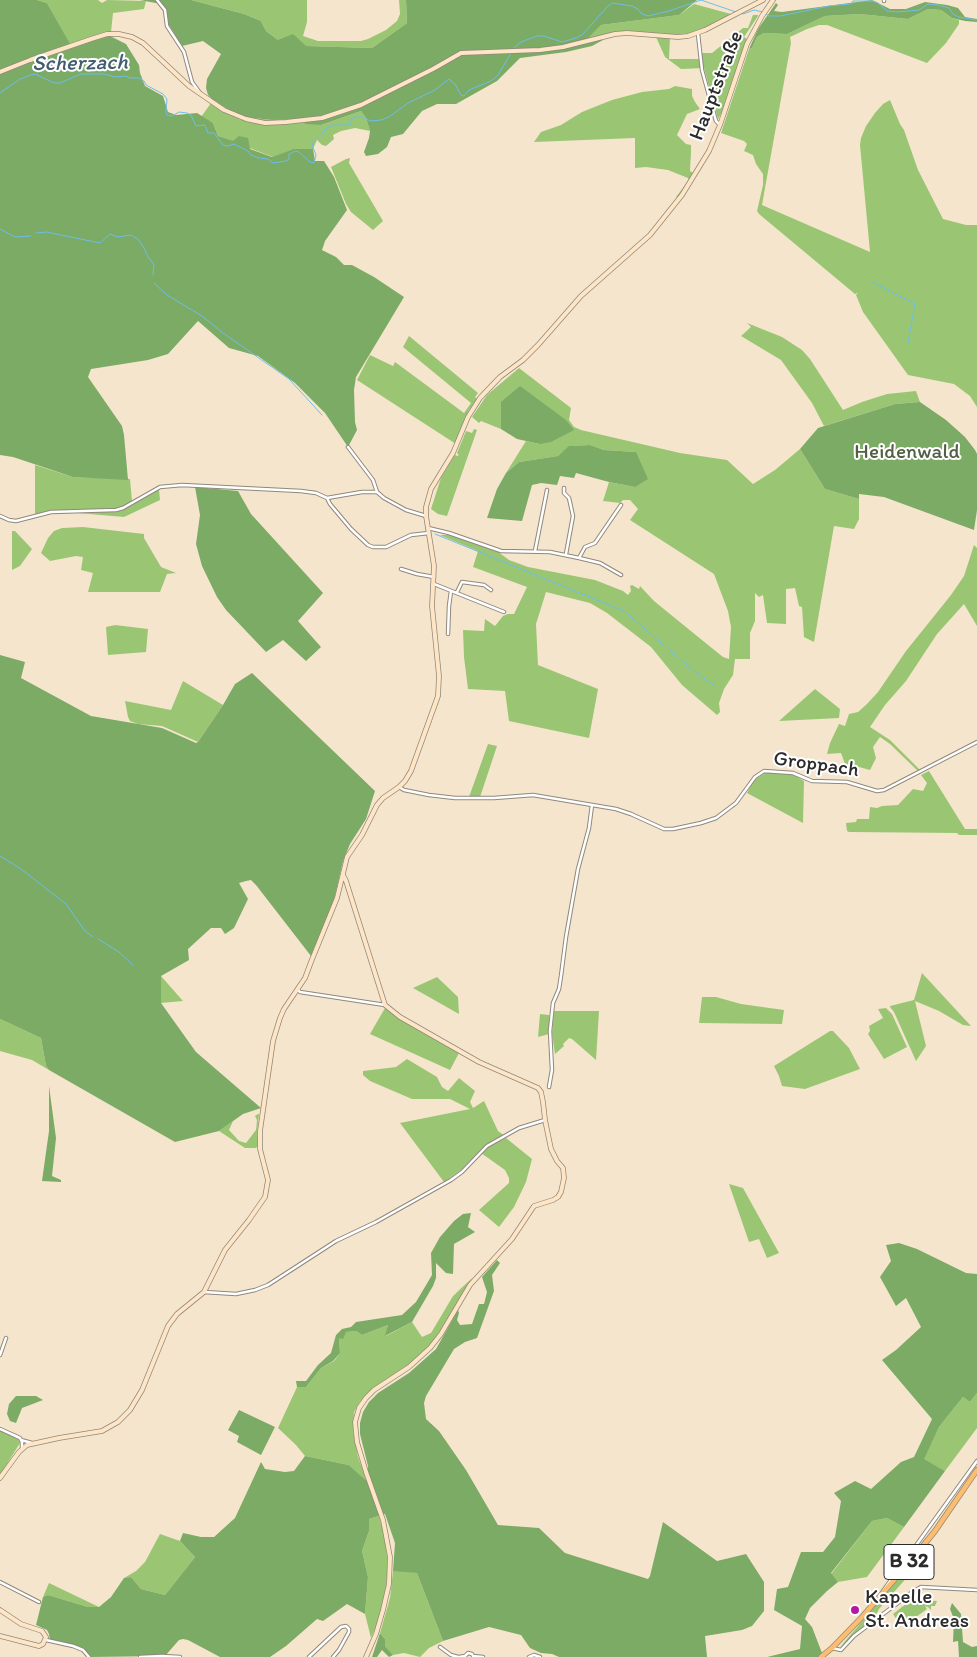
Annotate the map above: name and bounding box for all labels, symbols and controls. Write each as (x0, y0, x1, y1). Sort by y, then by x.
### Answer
street label: Hauptstraße (685, 28, 749, 144)
water label: Scherzach (32, 50, 128, 78)
park label: Heidenwald (854, 440, 960, 466)
street label: Groppach (772, 747, 860, 783)
road number: B 32 (884, 1544, 934, 1580)
place label: Kapelle St. Andreas (865, 1585, 969, 1635)
marker: Kapelle St. Andreas (849, 1604, 861, 1616)

